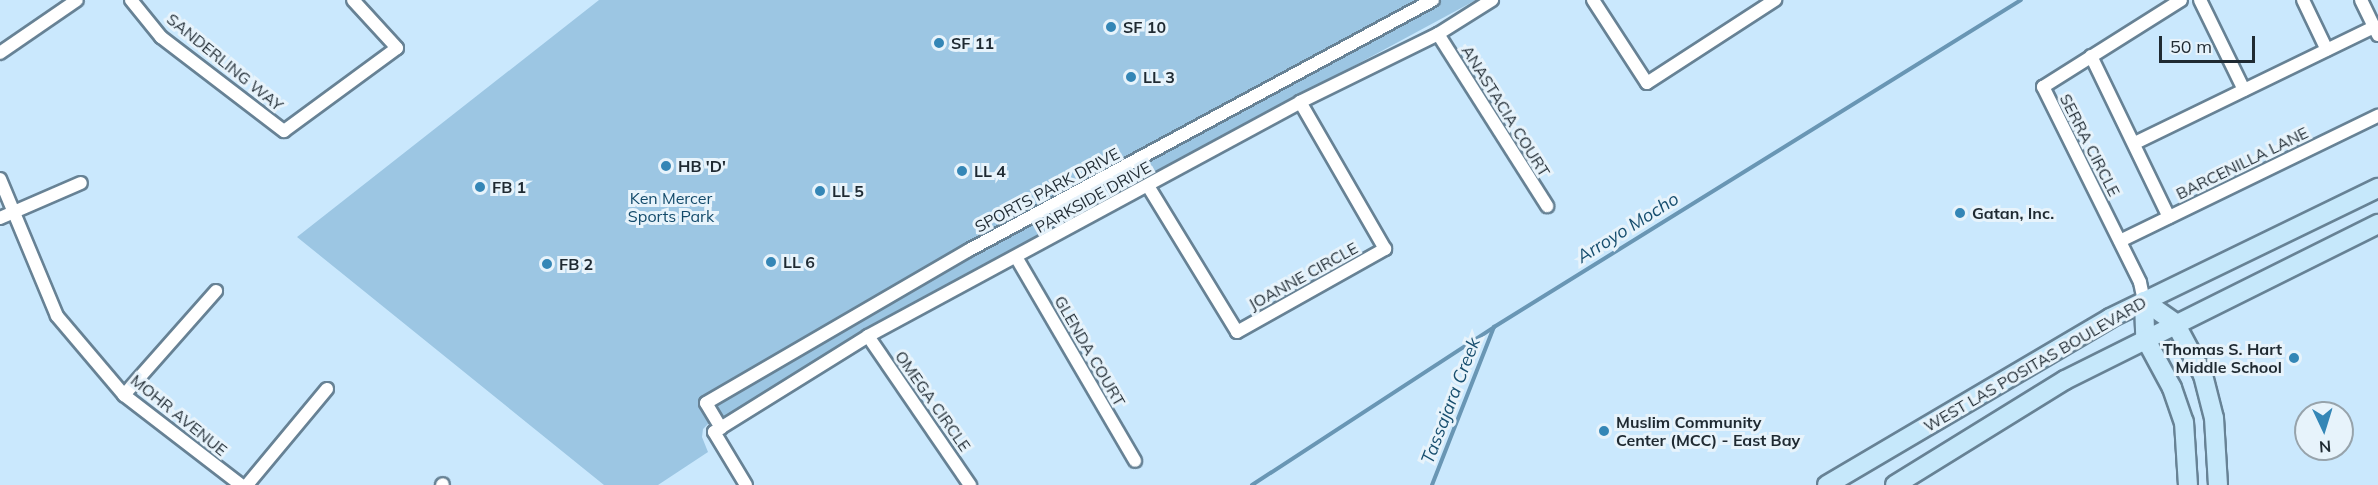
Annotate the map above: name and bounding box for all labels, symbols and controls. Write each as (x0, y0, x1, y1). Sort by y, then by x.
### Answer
street label: SANDERLING WAY (163, 9, 287, 115)
place label: SF 10 (1123, 17, 1166, 37)
marker: SF 10 (1104, 20, 1118, 34)
scale bar (2162, 24, 2258, 62)
place label: SF 11 (951, 33, 994, 53)
text: 50 m (2170, 35, 2212, 58)
marker: SF 11 (932, 36, 946, 50)
street label: ANASTACIA COURT (1458, 42, 1554, 180)
place label: LL 3 (1143, 67, 1175, 87)
marker: LL 3 (1124, 70, 1138, 84)
street label: SERRA CIRCLE (2056, 91, 2124, 199)
street label: BARCENILLA LANE (2173, 123, 2311, 203)
street label: SPORTS PARK DRIVE (971, 144, 1123, 236)
place label: HB 'D' (678, 156, 726, 176)
street label: PARKSIDE DRIVE (1032, 157, 1154, 237)
marker: HB 'D' (659, 159, 673, 173)
place label: LL 4 (974, 161, 1006, 181)
marker: LL 4 (955, 164, 969, 178)
place label: FB 1 (492, 177, 526, 197)
marker: FB 1 (473, 180, 487, 194)
place label: LL 5 (832, 181, 864, 201)
marker: LL 5 (813, 184, 827, 198)
park label: Ken Mercer Sports Park (628, 188, 714, 226)
water label: Arroyo Mocho (1573, 188, 1683, 268)
place label: Gatan, Inc. (1972, 203, 2054, 223)
marker: Gatan, Inc. (1953, 206, 1967, 220)
street label: JOANNE CIRCLE (1245, 238, 1361, 314)
place label: LL 6 (783, 252, 815, 272)
place label: FB 2 (559, 254, 593, 274)
marker: LL 6 (764, 255, 778, 269)
marker: FB 2 (540, 257, 554, 271)
street label: GLENDA COURT (1051, 292, 1129, 410)
street label: WEST LAS POSITAS BOULEVARD (1920, 292, 2150, 436)
water label: Tassajara Creek (1417, 335, 1485, 467)
place label: Thomas S. Hart Middle School (2163, 339, 2282, 377)
street label: OMEGA CIRCLE (891, 347, 975, 455)
marker: Thomas S. Hart Middle School (2287, 351, 2301, 365)
street label: MOHR AVENUE (127, 370, 231, 460)
north arrow (2294, 401, 2354, 461)
place label: Muslim Community Center (MCC) - East Bay (1616, 412, 1800, 450)
marker: Muslim Community Center (MCC) - East Bay (1597, 424, 1611, 438)
text: N (2318, 437, 2332, 457)

